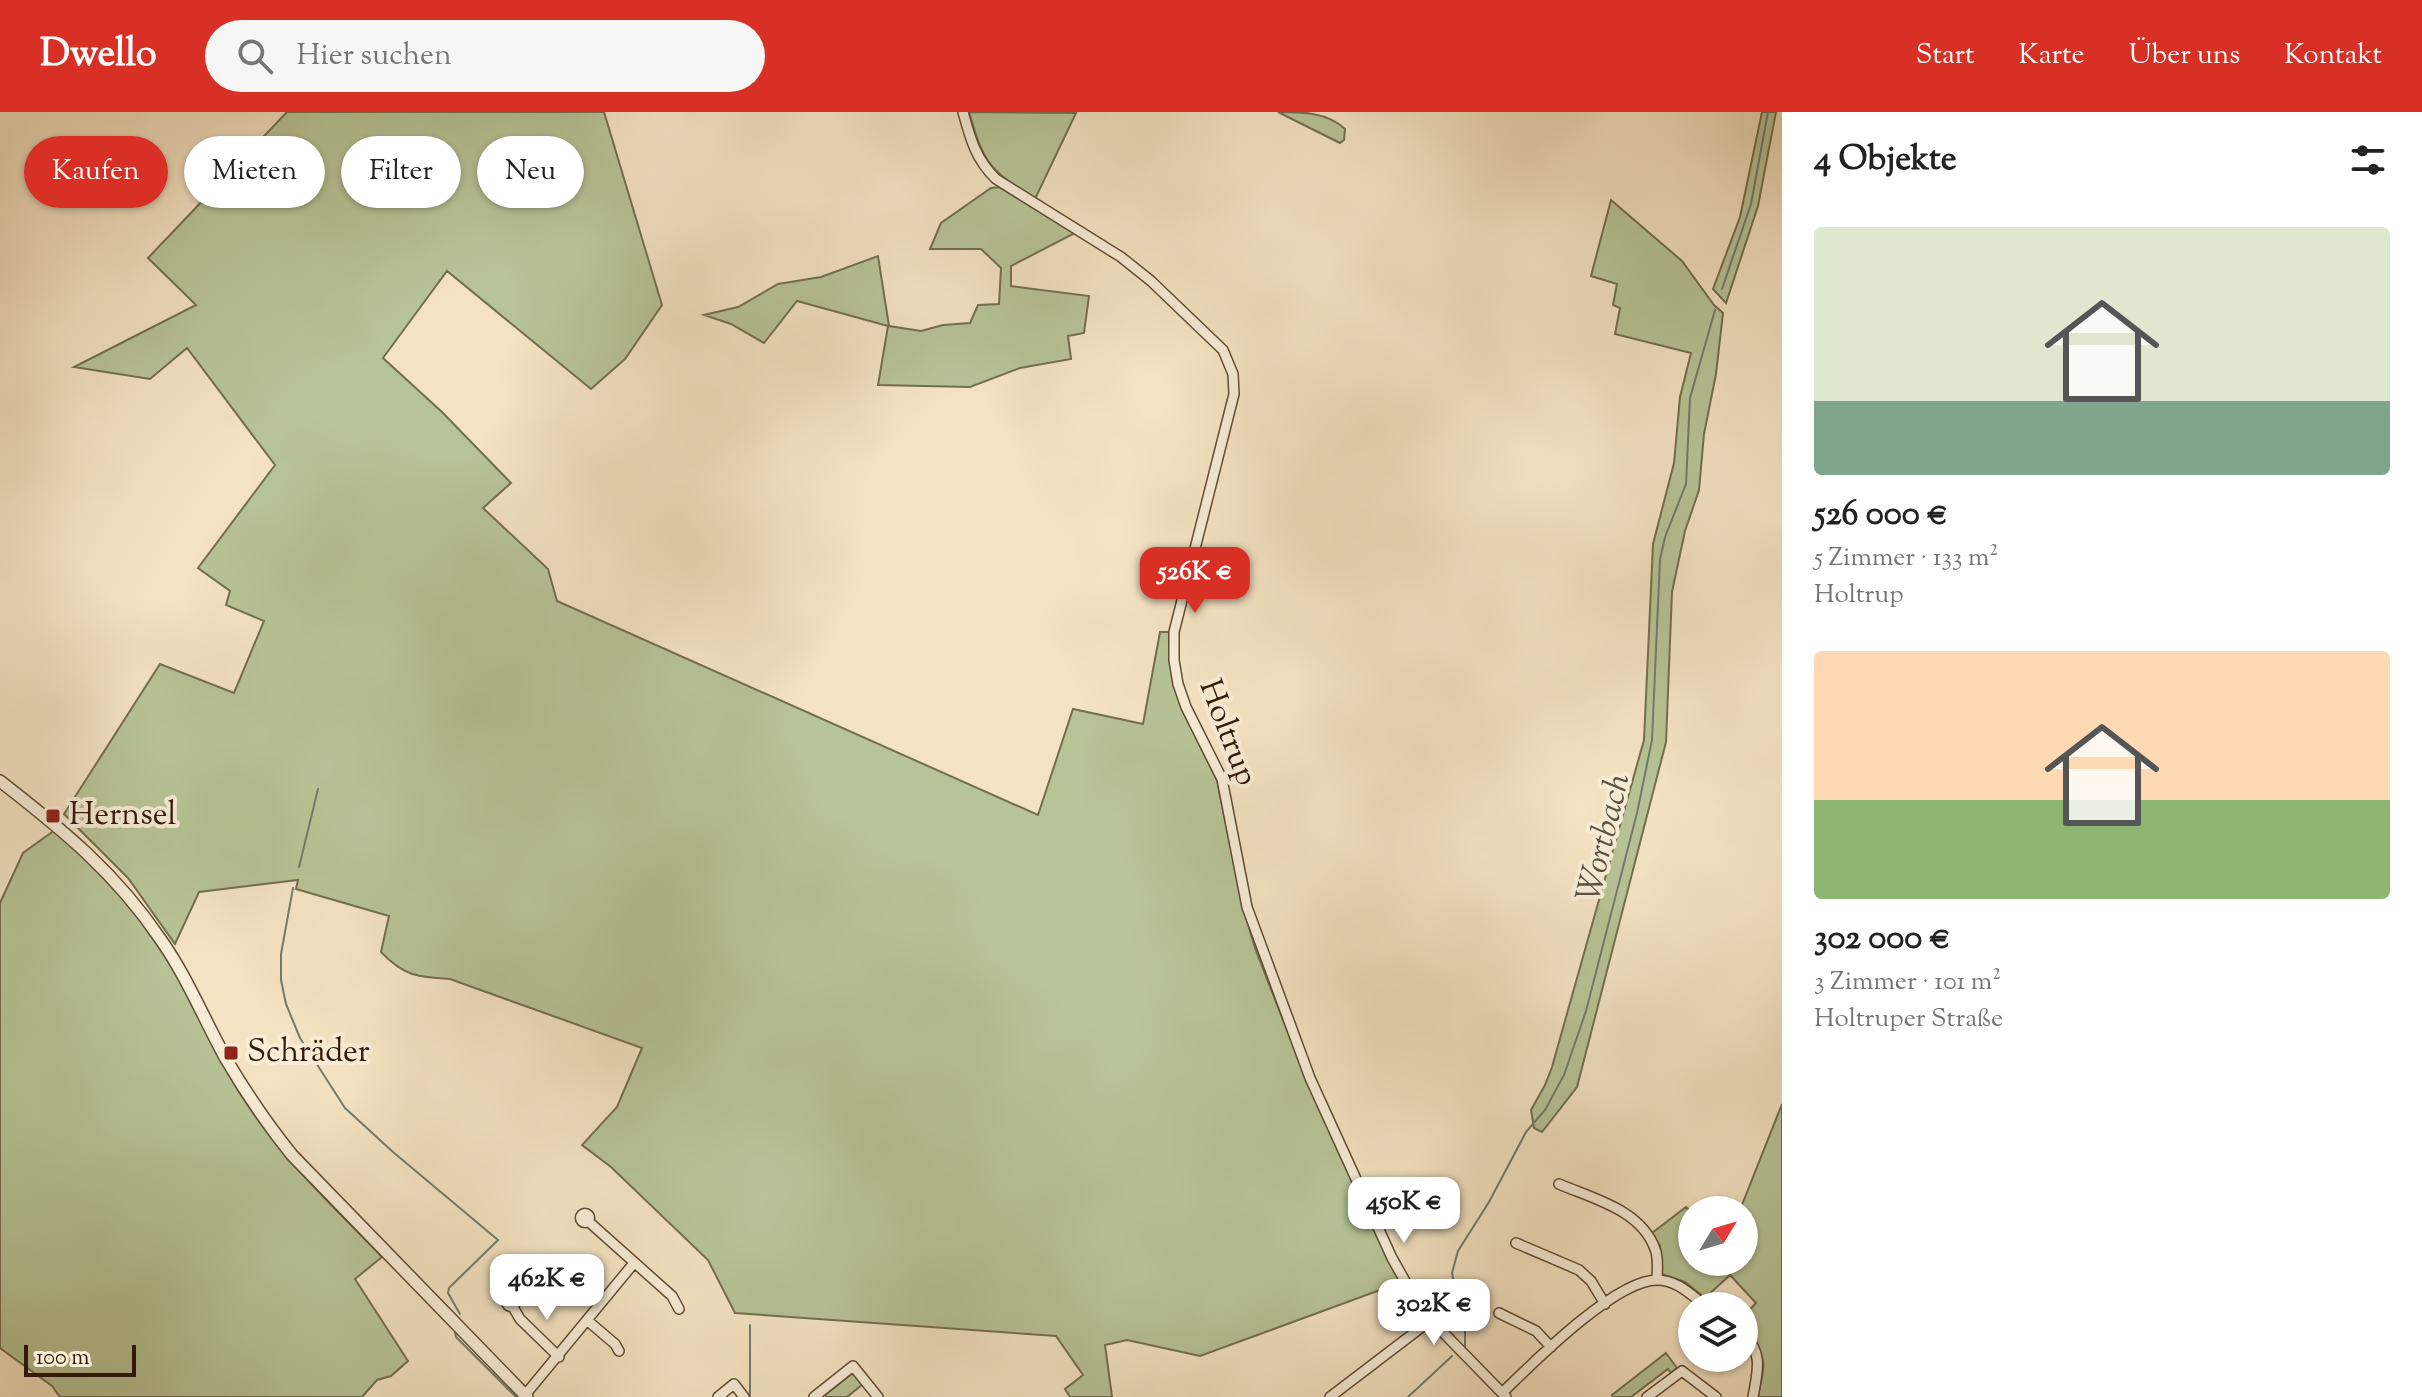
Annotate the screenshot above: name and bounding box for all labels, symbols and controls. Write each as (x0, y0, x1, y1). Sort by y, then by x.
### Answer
search box (205, 20, 765, 92)
text: Dwello (40, 29, 157, 83)
icon: search (233, 34, 277, 78)
text: Hier suchen (297, 35, 452, 78)
text: Start (1916, 36, 1975, 76)
text: Karte (2019, 36, 2085, 76)
text: Über uns (2129, 36, 2240, 76)
text: Kontakt (2284, 36, 2382, 76)
chip: Kaufen (24, 136, 168, 208)
chip: Mieten (184, 136, 325, 208)
chip: Filter (341, 136, 461, 208)
chip: Neu (477, 136, 584, 208)
text: 4 Objekte (1814, 136, 1957, 185)
icon: filters (2346, 138, 2390, 182)
icon: home (2030, 279, 2174, 423)
text: 526 000 € (1814, 491, 1948, 540)
text: 5 Zimmer · 133 m² (1814, 540, 1998, 577)
pin: 526K € (1130, 547, 1260, 615)
text: 526K € (1158, 554, 1232, 591)
text: Holtrup (1814, 577, 1904, 614)
street label: Holtrup (1186, 673, 1268, 793)
icon: home (2030, 703, 2174, 847)
water label: Wortbach (1565, 768, 1645, 907)
place label: Hernsel (69, 793, 176, 839)
marker: Hernsel (44, 807, 62, 825)
text: 302 000 € (1814, 915, 1950, 964)
text: 3 Zimmer · 101 m² (1814, 964, 2001, 1001)
text: Holtruper Straße (1814, 1001, 2003, 1038)
place label: Schräder (247, 1030, 370, 1076)
marker: Schräder (222, 1044, 240, 1062)
pin: 450K € (1339, 1177, 1469, 1245)
text: 450K € (1366, 1184, 1442, 1221)
north arrow (1678, 1196, 1758, 1276)
map controls (1678, 1196, 1758, 1372)
pin: 462K € (482, 1254, 612, 1322)
text: 462K € (508, 1261, 586, 1298)
pin: 302K € (1369, 1279, 1499, 1347)
text: 302K € (1396, 1286, 1472, 1323)
button: layers (1678, 1292, 1758, 1372)
scale bar (24, 1341, 136, 1377)
text: 100 m (36, 1343, 89, 1375)

